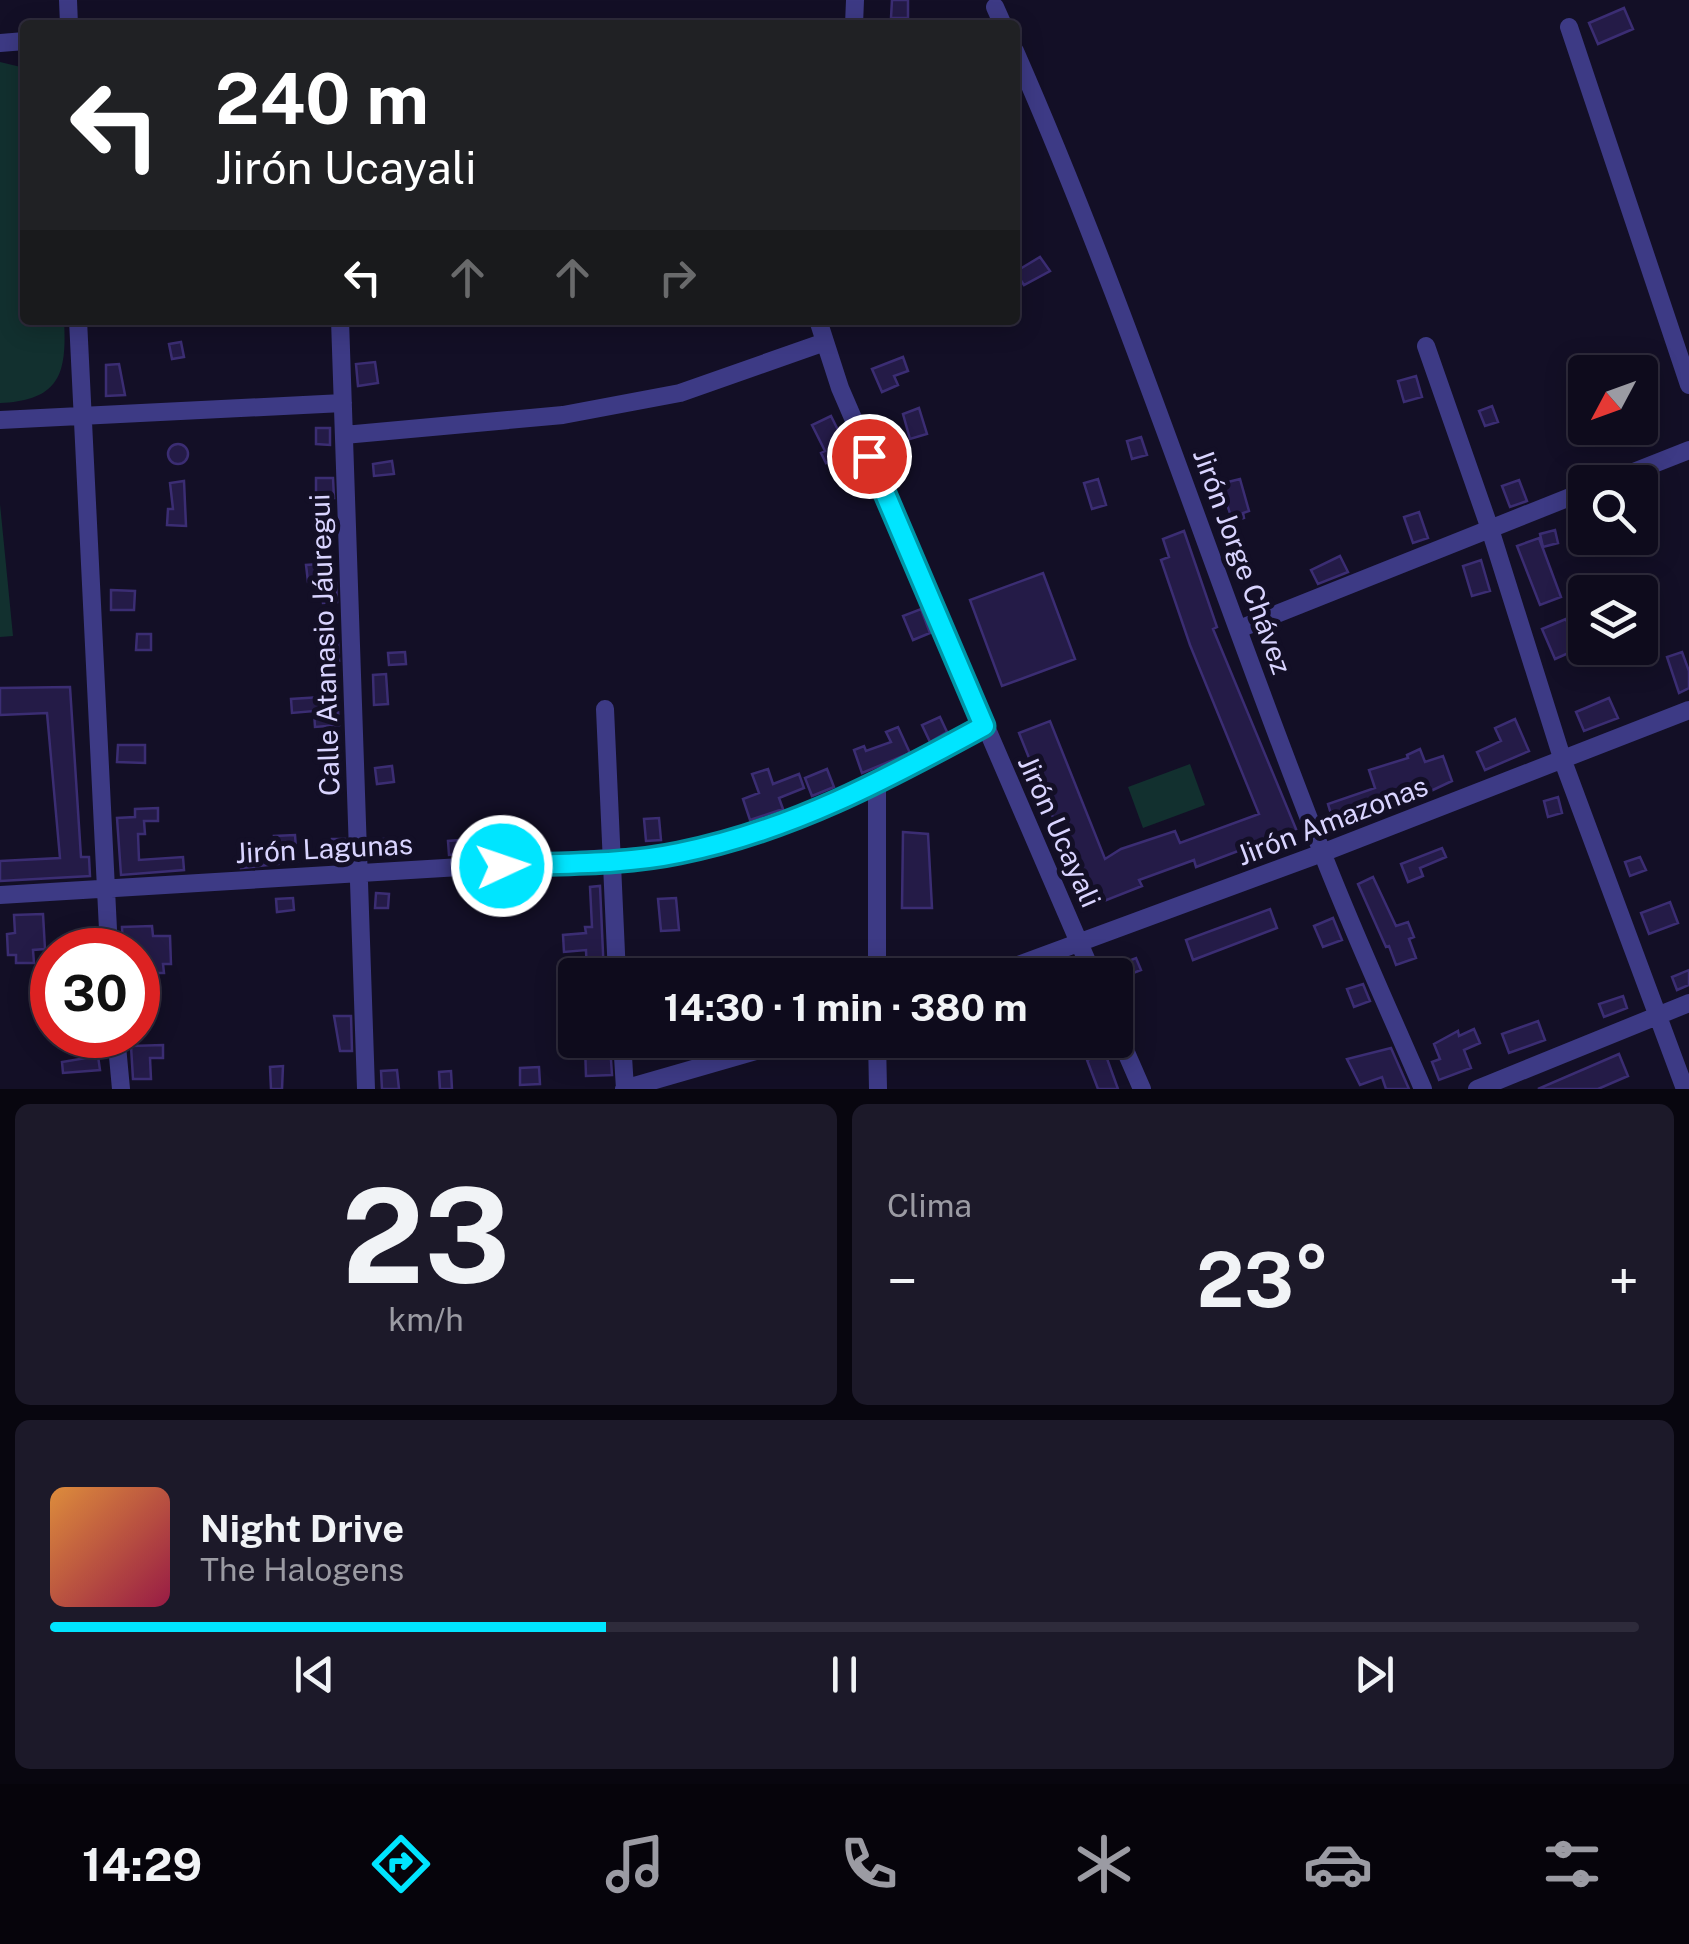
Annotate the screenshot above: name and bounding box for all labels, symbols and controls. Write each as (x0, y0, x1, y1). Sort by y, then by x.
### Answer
text: 240 m (215, 57, 429, 140)
icon: left (50, 60, 180, 190)
text: Jirón Ucayali (215, 141, 476, 194)
icon: left (335, 250, 390, 305)
icon: ahead (440, 250, 495, 305)
icon: ahead (545, 250, 600, 305)
icon: right (650, 250, 705, 305)
north arrow (1568, 355, 1658, 445)
map controls (1568, 355, 1658, 665)
pin (827, 414, 912, 499)
icon: arrive (842, 429, 897, 484)
street label: Jirón Jorge Chávez (1187, 444, 1299, 678)
button: search (1568, 465, 1658, 555)
street label: Calle Atanasio Jáuregui (302, 493, 346, 797)
button: layers (1568, 575, 1658, 665)
street label: Jirón Ucayali (1012, 750, 1108, 912)
street label: Jirón Amazonas (1232, 768, 1432, 872)
position arrow (450, 814, 554, 918)
street label: Jirón Lagunas (234, 827, 414, 869)
speed limit sign: 30 (30, 928, 160, 1058)
text: 14:30 · 1 min · 380 m (663, 985, 1028, 1030)
text: 23 (341, 1160, 511, 1312)
text: Clima (887, 1187, 972, 1224)
text: 23° (1196, 1236, 1330, 1324)
text: − (887, 1249, 918, 1313)
text: + (1609, 1249, 1639, 1313)
text: km/h (388, 1301, 464, 1338)
text: Night Drive (200, 1506, 404, 1551)
text: The Halogens (200, 1551, 404, 1588)
icon: previous (287, 1647, 342, 1702)
icon: pause (817, 1647, 872, 1702)
icon: next (1347, 1647, 1402, 1702)
icon: directions (366, 1829, 436, 1899)
icon: music (600, 1829, 670, 1899)
icon: phone (834, 1829, 904, 1899)
icon: climate (1069, 1829, 1139, 1899)
icon: car (1303, 1829, 1373, 1899)
icon: filters (1537, 1829, 1607, 1899)
text: 14:29 (82, 1838, 202, 1891)

